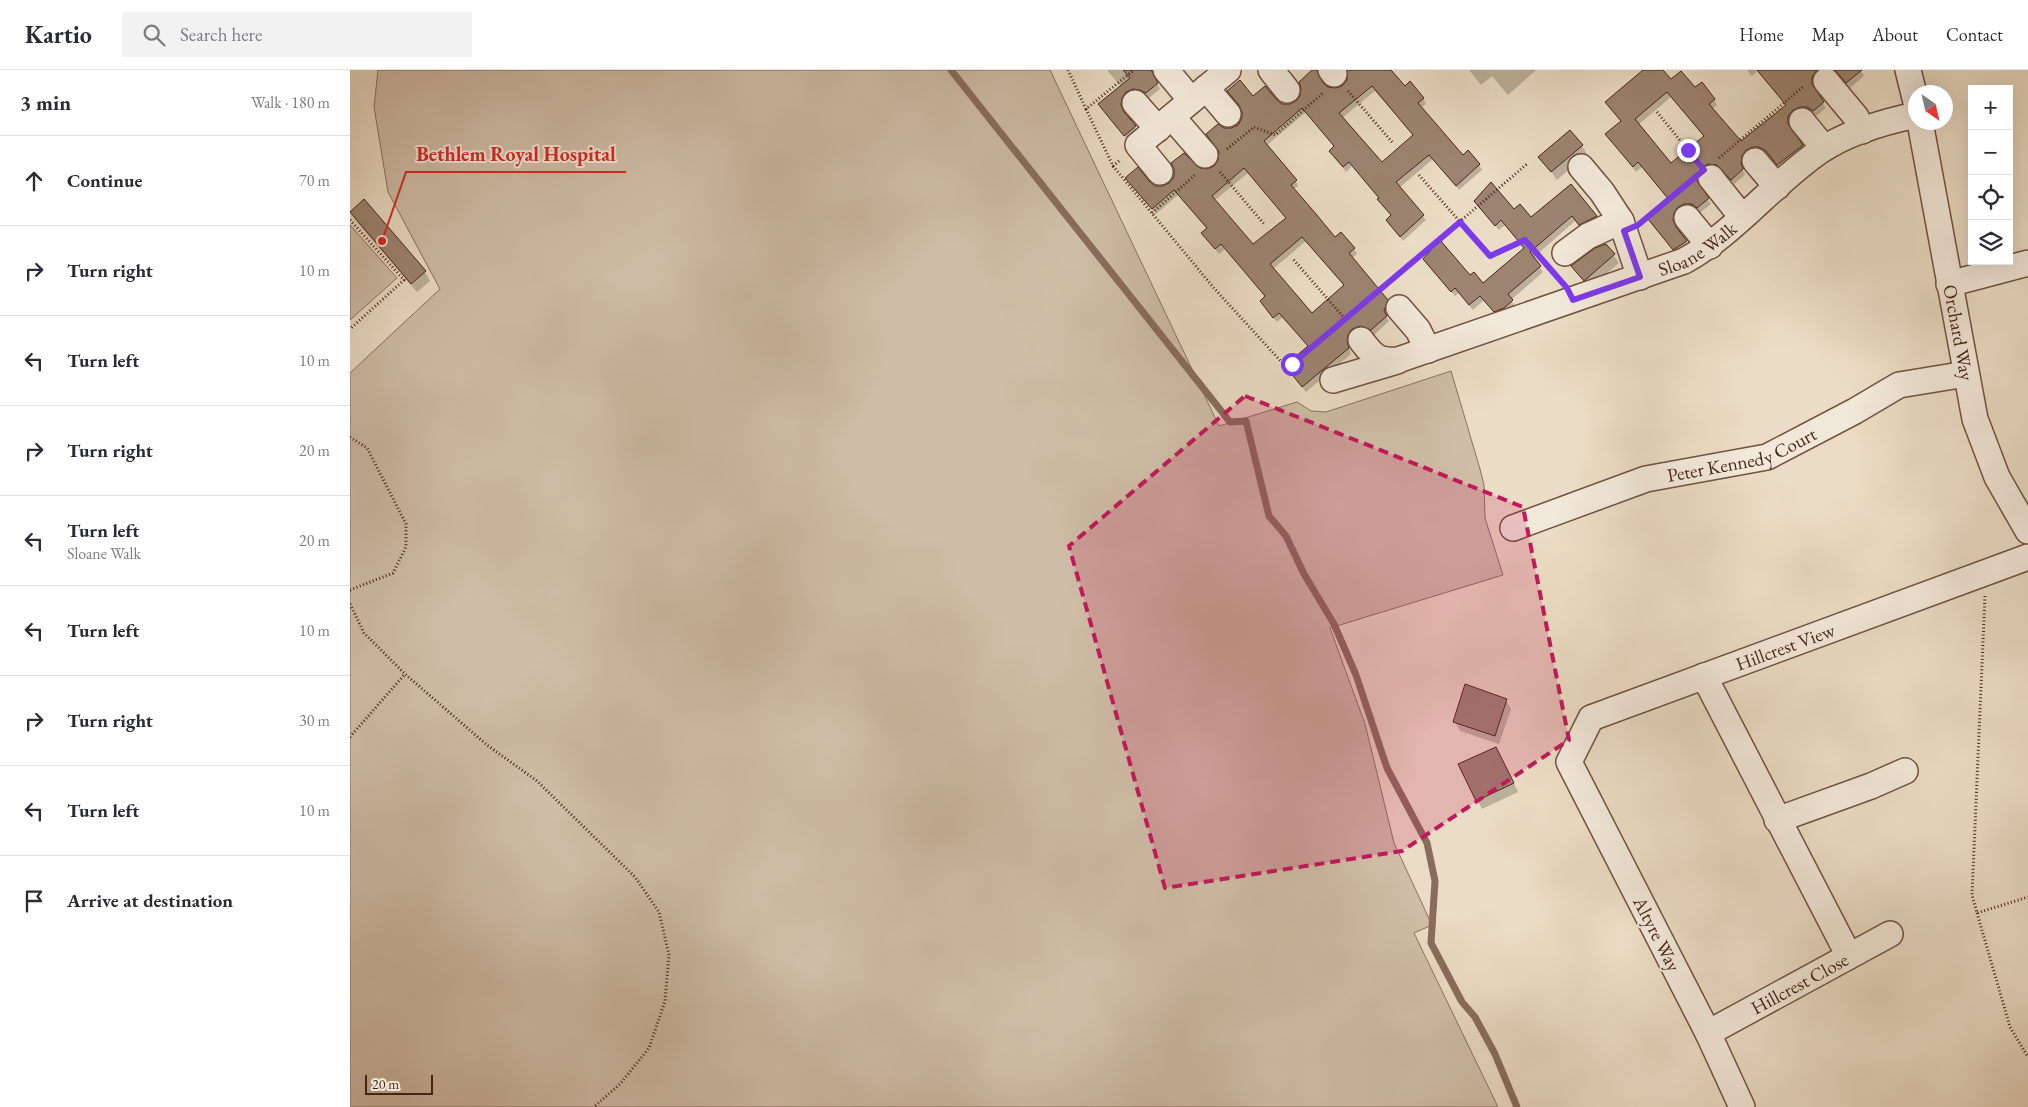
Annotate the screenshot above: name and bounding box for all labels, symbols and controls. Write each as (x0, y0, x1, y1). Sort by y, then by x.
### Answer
search box (122, 12, 472, 57)
text: Kartio (25, 19, 92, 50)
icon: search (140, 21, 168, 49)
text: Search here (180, 22, 262, 47)
text: Home (1739, 23, 1784, 46)
text: Map (1812, 23, 1844, 46)
text: About (1872, 23, 1918, 46)
text: Contact (1946, 23, 2003, 46)
north arrow (1908, 85, 1953, 130)
map controls (1968, 85, 2013, 265)
button: + (1968, 85, 2013, 130)
text: 3 min (20, 89, 71, 116)
text: Walk · 180 m (251, 92, 330, 113)
button: − (1968, 130, 2013, 175)
callout: Bethlem Royal Hospital (406, 137, 626, 172)
route end (1677, 139, 1700, 162)
text: Bethlem Royal Hospital (416, 141, 616, 167)
icon: ahead (20, 167, 48, 195)
text: Continue (67, 168, 142, 193)
text: 70 m (299, 170, 330, 191)
button: locate (1968, 175, 2013, 220)
street label: Sloane Walk (1655, 215, 1743, 282)
button: layers (1968, 220, 2013, 265)
icon: right (20, 257, 48, 285)
text: Turn right (67, 258, 153, 283)
text: 10 m (299, 260, 330, 281)
street label: Orchard Way (1938, 282, 1980, 383)
icon: left (20, 347, 48, 375)
text: Turn left (67, 348, 139, 373)
text: 10 m (299, 350, 330, 371)
route start (1281, 353, 1304, 376)
street label: Peter Kennedy Court (1665, 421, 1821, 487)
icon: right (20, 437, 48, 465)
text: Turn right (67, 438, 153, 463)
text: 20 m (299, 440, 330, 461)
text: Turn left (67, 518, 139, 543)
icon: left (20, 527, 48, 555)
text: 20 m (299, 530, 330, 551)
text: Sloane Walk (67, 543, 141, 564)
street label: Hillcrest View (1732, 616, 1839, 676)
icon: left (20, 617, 48, 645)
text: Turn left (67, 618, 139, 643)
text: 10 m (299, 620, 330, 641)
icon: right (20, 707, 48, 735)
text: Turn right (67, 708, 153, 733)
text: 30 m (299, 710, 330, 731)
icon: left (20, 797, 48, 825)
text: Turn left (67, 798, 139, 823)
text: 10 m (299, 800, 330, 821)
icon: arrive (20, 887, 48, 915)
text: Arrive at destination (67, 888, 233, 913)
street label: Altyre Way (1627, 891, 1687, 976)
street label: Hillcrest Close (1746, 947, 1852, 1020)
scale bar (365, 1072, 432, 1095)
text: 20 m (372, 1075, 399, 1093)

